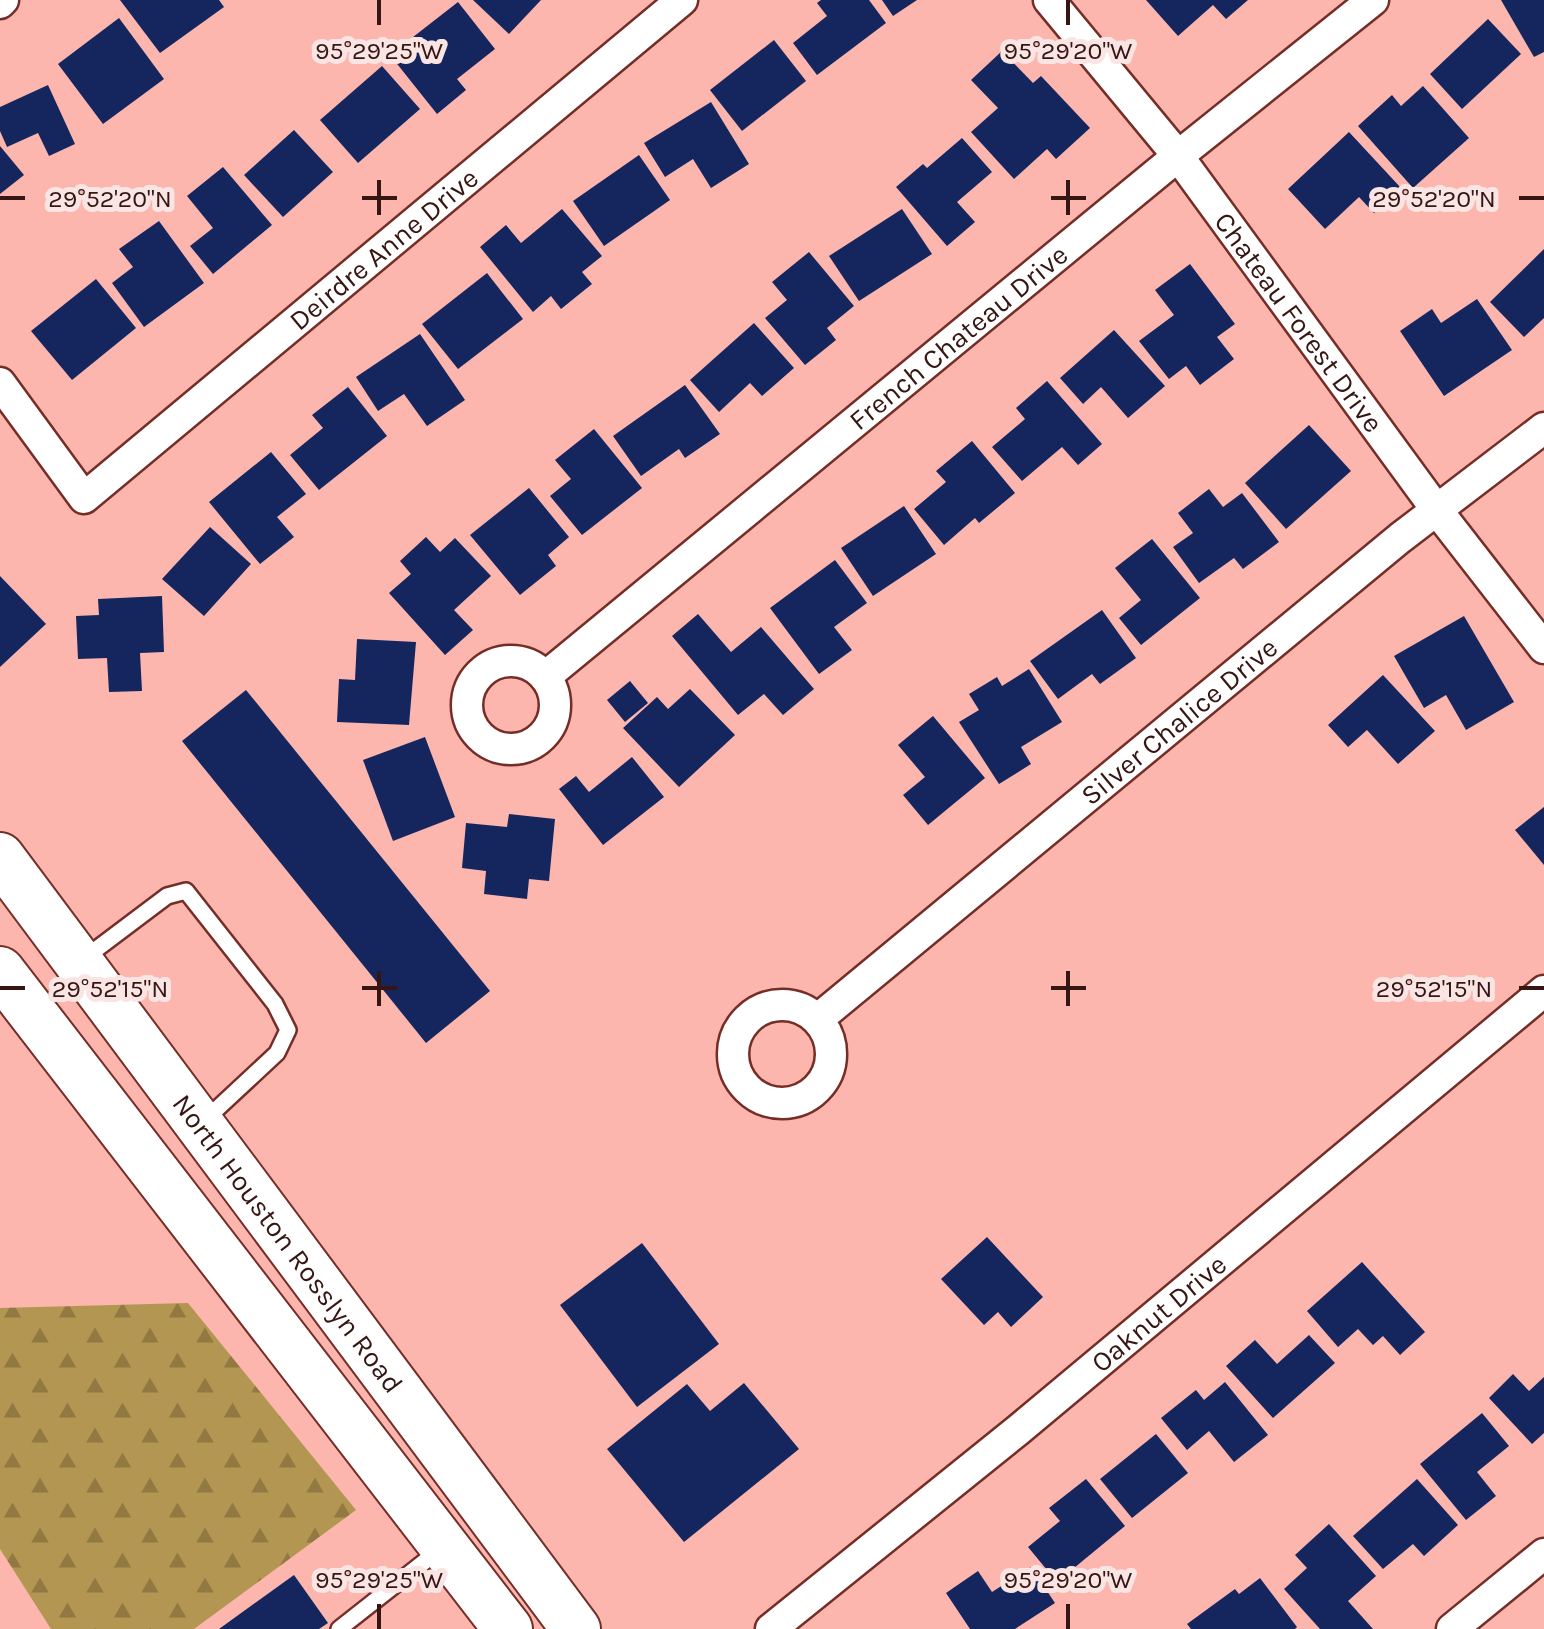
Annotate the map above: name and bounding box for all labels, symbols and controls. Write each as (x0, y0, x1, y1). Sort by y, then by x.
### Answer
text: 95°29'25"W (315, 36, 443, 65)
text: 95°29'20"W (1004, 36, 1132, 65)
street label: Deirdre Anne Drive (282, 161, 484, 337)
text: 29°52'20"N (48, 184, 172, 213)
text: 29°52'20"N (1372, 184, 1496, 213)
street label: Chateau Forest Drive (1208, 205, 1391, 438)
street label: French Chateau Drive (842, 238, 1074, 437)
street label: Silver Chalice Drive (1074, 630, 1284, 812)
text: 29°52'15"N (52, 974, 168, 1003)
text: 29°52'15"N (1376, 974, 1492, 1003)
street label: North Houston Rosslyn Road (166, 1087, 410, 1399)
street label: Oaknut Drive (1084, 1247, 1233, 1379)
text: 95°29'25"W (315, 1565, 443, 1594)
text: 95°29'20"W (1004, 1565, 1132, 1594)

